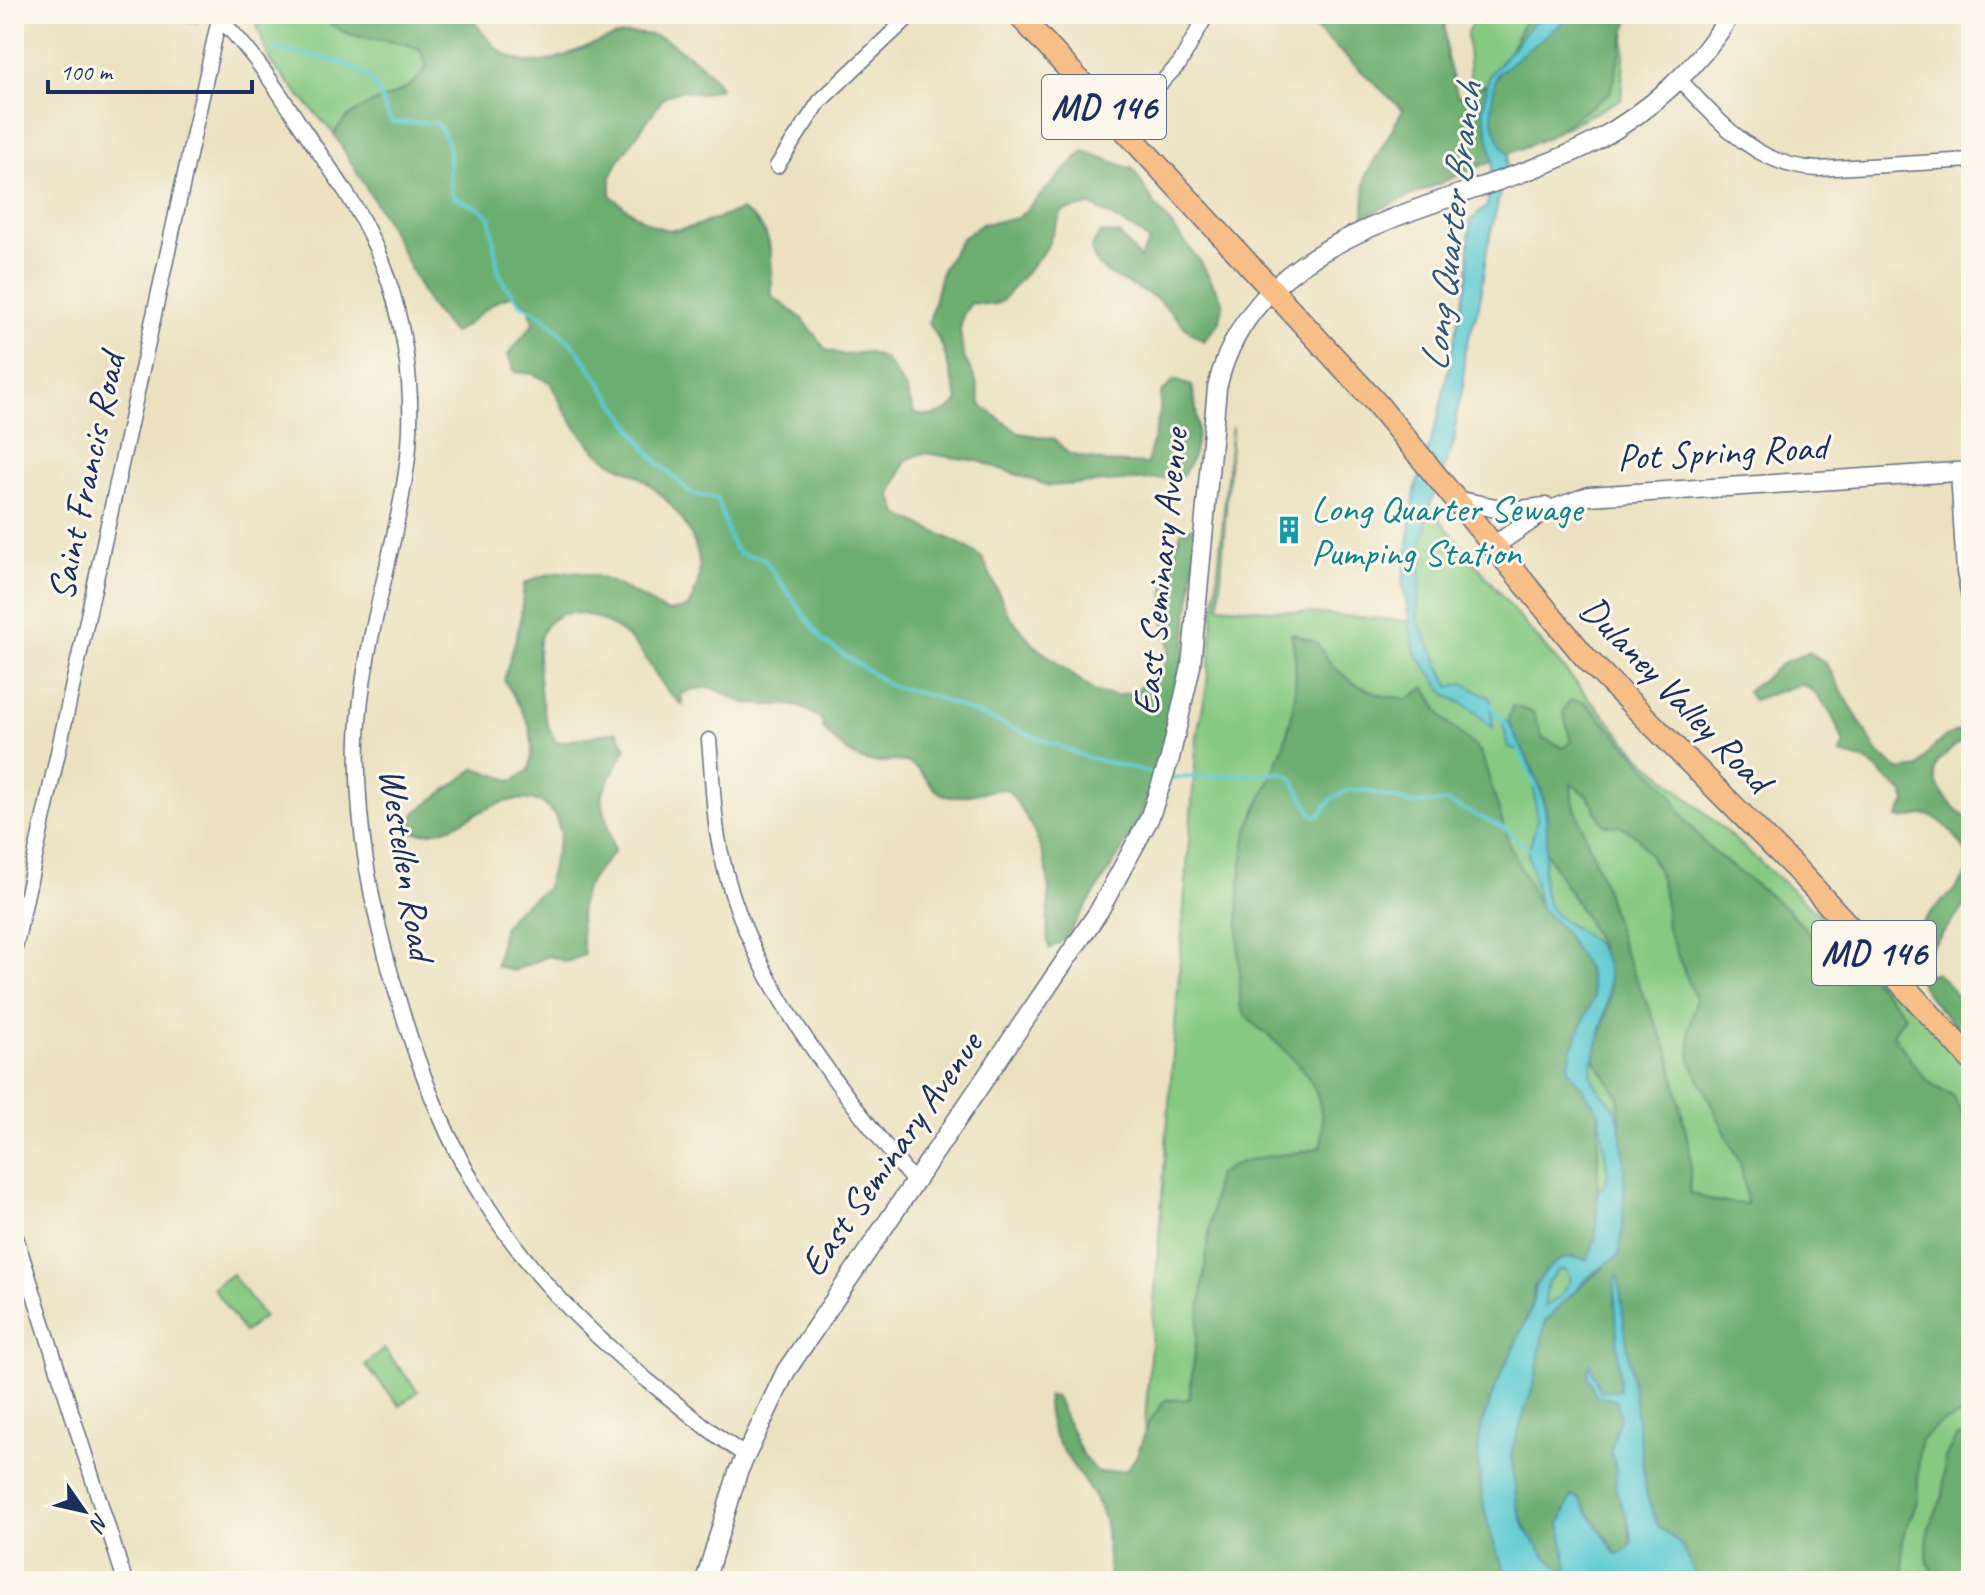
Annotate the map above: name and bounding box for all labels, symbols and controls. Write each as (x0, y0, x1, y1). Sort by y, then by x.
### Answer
scale bar (48, 44, 252, 94)
text: 100 m (60, 57, 114, 87)
road number: MD 146 (1042, 75, 1166, 139)
water label: Long Quarter Branch (1409, 77, 1494, 374)
street label: Saint Francis Road (37, 343, 136, 605)
street label: Pot Spring Road (1616, 423, 1833, 481)
street label: East Seminary Avenue (1122, 424, 1199, 717)
place label: Long Quarter Sewage Pumping Station (1311, 485, 1585, 576)
building icon: Long Quarter Sewage Pumping Station (1274, 515, 1304, 545)
street label: Dulaney Valley Road (1570, 586, 1786, 807)
street label: Westellen Road (369, 765, 446, 968)
road number: MD 146 (1812, 921, 1936, 985)
street label: East Seminary Avenue (789, 1021, 994, 1285)
north arrow (44, 1471, 124, 1551)
text: N (82, 1508, 115, 1538)

